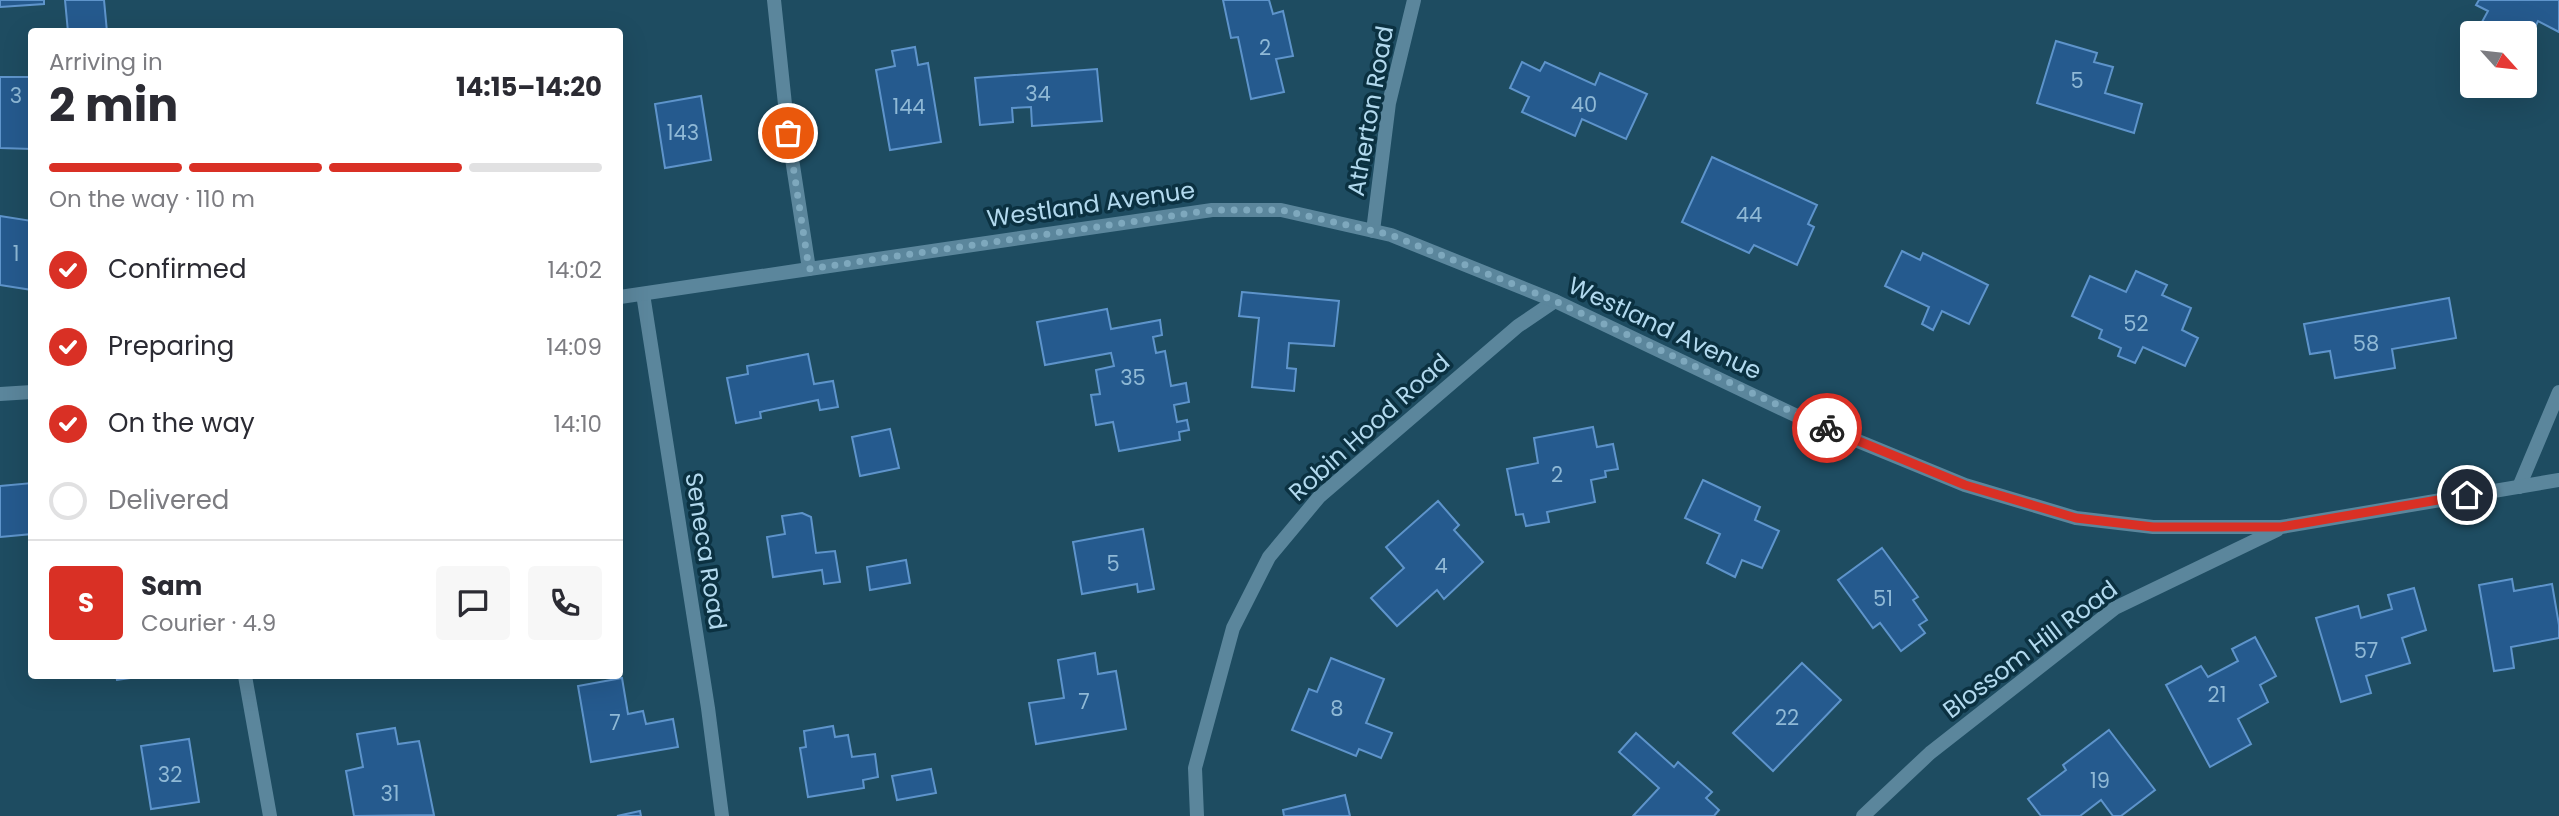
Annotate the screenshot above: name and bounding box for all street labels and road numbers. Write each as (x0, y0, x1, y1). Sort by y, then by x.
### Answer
street label: Atherton Road (1339, 23, 1401, 199)
street label: Westland Avenue (985, 173, 1197, 235)
street label: Westland Avenue (1563, 269, 1767, 387)
street label: Robin Hood Road (1281, 346, 1457, 508)
street label: Seneca Road (677, 470, 735, 632)
street label: Blossom Hill Road (1936, 572, 2124, 726)

